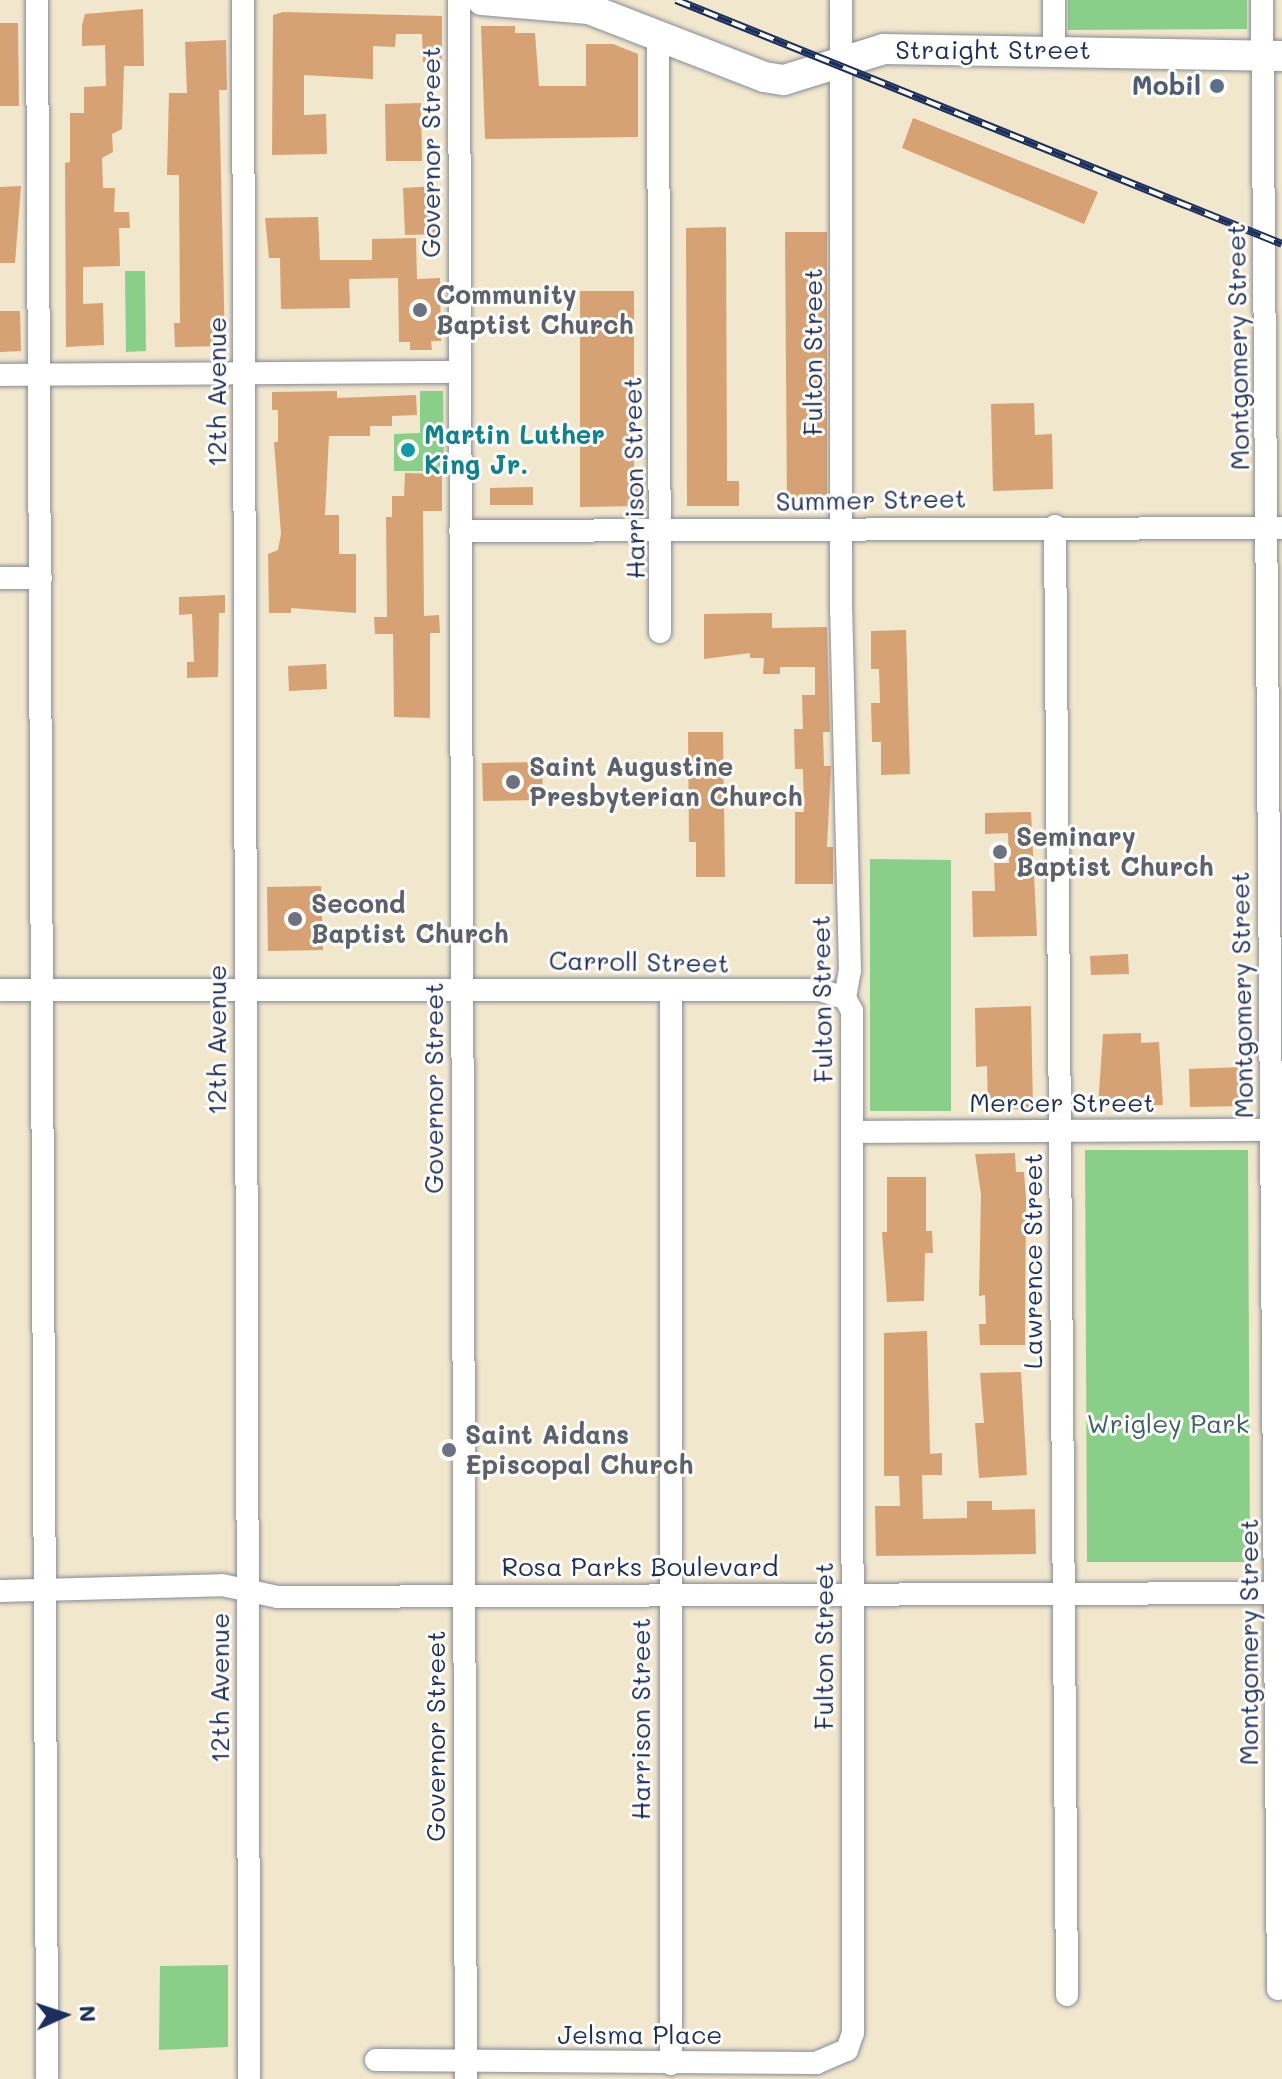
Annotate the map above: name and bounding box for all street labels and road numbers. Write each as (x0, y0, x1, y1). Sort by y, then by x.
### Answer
street label: Straight Street (895, 34, 1091, 66)
street label: Governor Street (415, 46, 447, 258)
street label: Montgomery Street (1220, 223, 1256, 471)
street label: Fulton Street (797, 268, 829, 436)
street label: 12th Avenue (201, 317, 233, 467)
street label: Harrison Street (617, 377, 651, 579)
street label: Summer Street (775, 483, 967, 517)
street label: Montgomery Street (1224, 871, 1260, 1119)
street label: Fulton Street (805, 915, 839, 1083)
street label: Carroll Street (549, 945, 729, 979)
street label: 12th Avenue (201, 965, 233, 1115)
street label: Governor Street (418, 982, 450, 1194)
street label: Mercer Street (969, 1087, 1155, 1119)
street label: Lawrence Street (1017, 1153, 1049, 1369)
street label: Montgomery Street (1233, 1519, 1265, 1765)
street label: Rosa Parks Boulevard (501, 1551, 779, 1583)
street label: Fulton Street (808, 1562, 840, 1730)
street label: 12th Avenue (204, 1613, 236, 1763)
street label: Harrison Street (625, 1618, 657, 1820)
street label: Governor Street (420, 1630, 452, 1842)
street label: Jelsma Place (558, 2019, 722, 2051)

